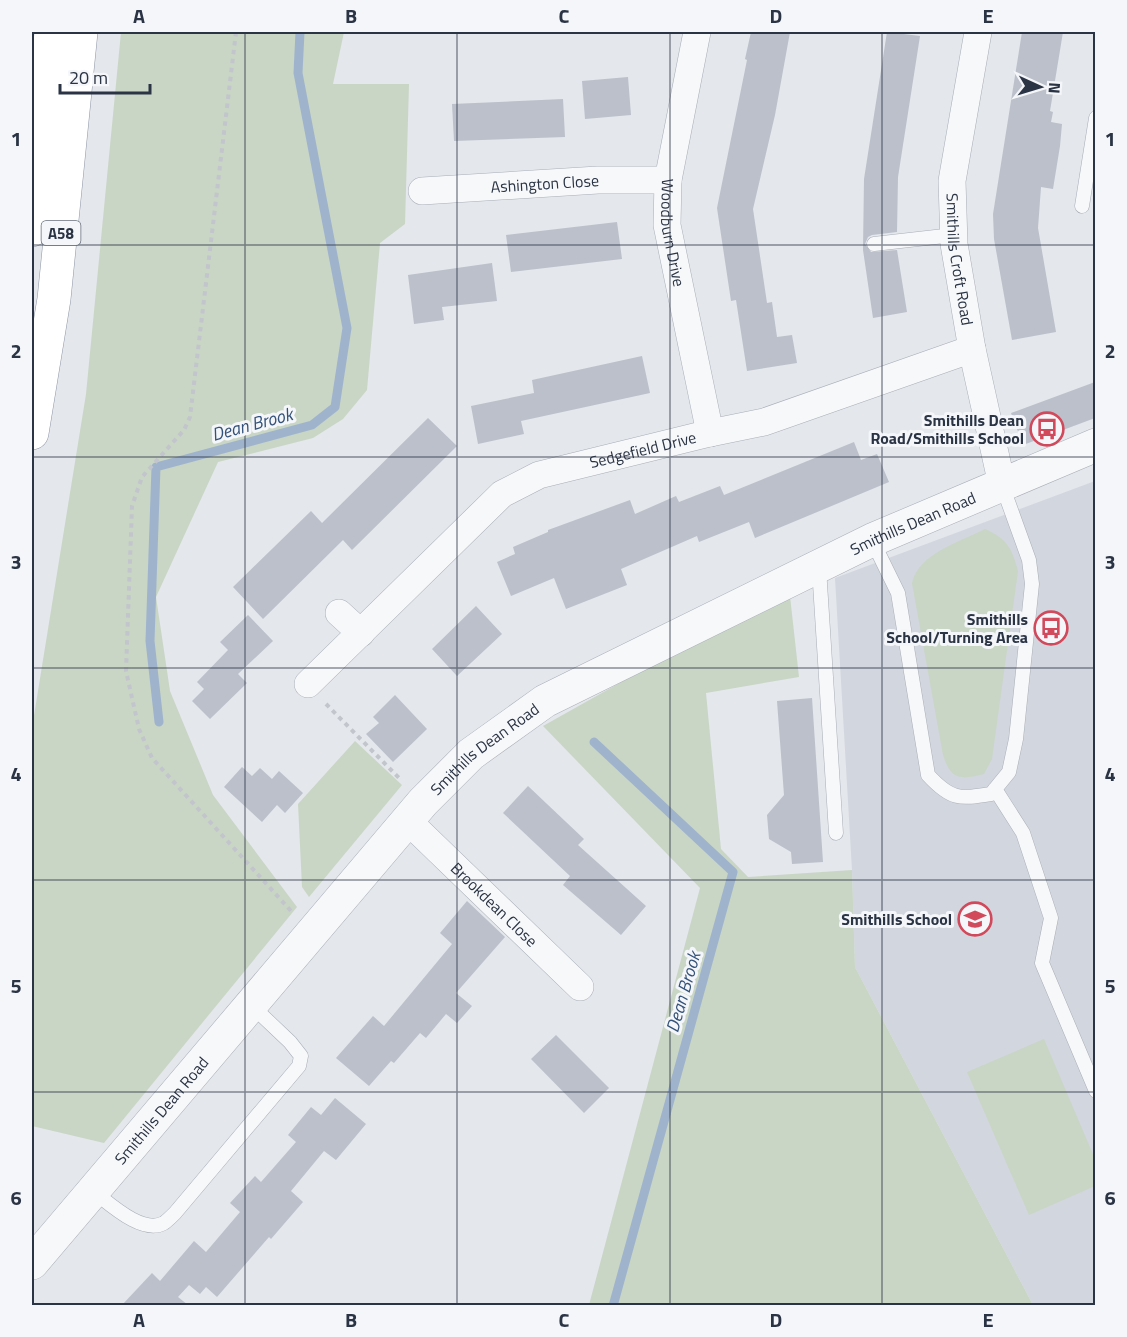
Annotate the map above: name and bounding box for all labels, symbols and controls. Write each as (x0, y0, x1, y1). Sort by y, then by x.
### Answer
text: A (133, 0, 145, 31)
text: B (345, 0, 357, 31)
text: C (559, 0, 570, 31)
text: D (770, 0, 782, 31)
text: E (982, 0, 994, 31)
scale bar (60, 57, 150, 95)
north arrow (1010, 57, 1070, 117)
text: 20 m (69, 64, 108, 91)
text: N (1043, 82, 1067, 94)
text: 1 (10, 123, 22, 154)
text: 1 (1104, 123, 1116, 154)
street label: Ashington Close (490, 168, 600, 199)
street label: Woodburn Drive (655, 178, 691, 289)
street label: Smithills Croft Road (940, 193, 980, 327)
road number: A58 (42, 221, 80, 245)
text: 2 (10, 335, 22, 366)
text: 2 (1104, 335, 1116, 366)
water label: Dean Brook (209, 400, 297, 448)
place label: Smithills Dean Road/Smithills School (870, 408, 1024, 450)
bus stop icon: Smithills Dean Road/Smithills School (1029, 411, 1065, 447)
street label: Sedgefield Drive (587, 425, 699, 474)
street label: Smithills Dean Road (846, 485, 979, 561)
text: 3 (10, 546, 22, 577)
text: 3 (1104, 546, 1116, 577)
place label: Smithills School/Turning Area (886, 607, 1028, 649)
bus stop icon: Smithills School/Turning Area (1033, 610, 1069, 646)
street label: Smithills Dean Road (424, 697, 544, 801)
text: 4 (10, 758, 22, 789)
text: 4 (1104, 758, 1116, 789)
street label: Brookdean Close (445, 857, 543, 952)
school or university icon: Smithills School (957, 901, 993, 937)
place label: Smithills School (841, 907, 952, 931)
water label: Dean Brook (659, 947, 708, 1036)
text: 5 (10, 970, 22, 1001)
text: 5 (1104, 970, 1116, 1001)
street label: Smithills Dean Road (109, 1051, 214, 1170)
text: 6 (10, 1182, 22, 1213)
text: 6 (1104, 1182, 1116, 1213)
text: A (133, 1304, 145, 1335)
text: B (345, 1304, 357, 1335)
text: C (559, 1304, 570, 1335)
text: D (770, 1304, 782, 1335)
text: E (982, 1304, 994, 1335)

